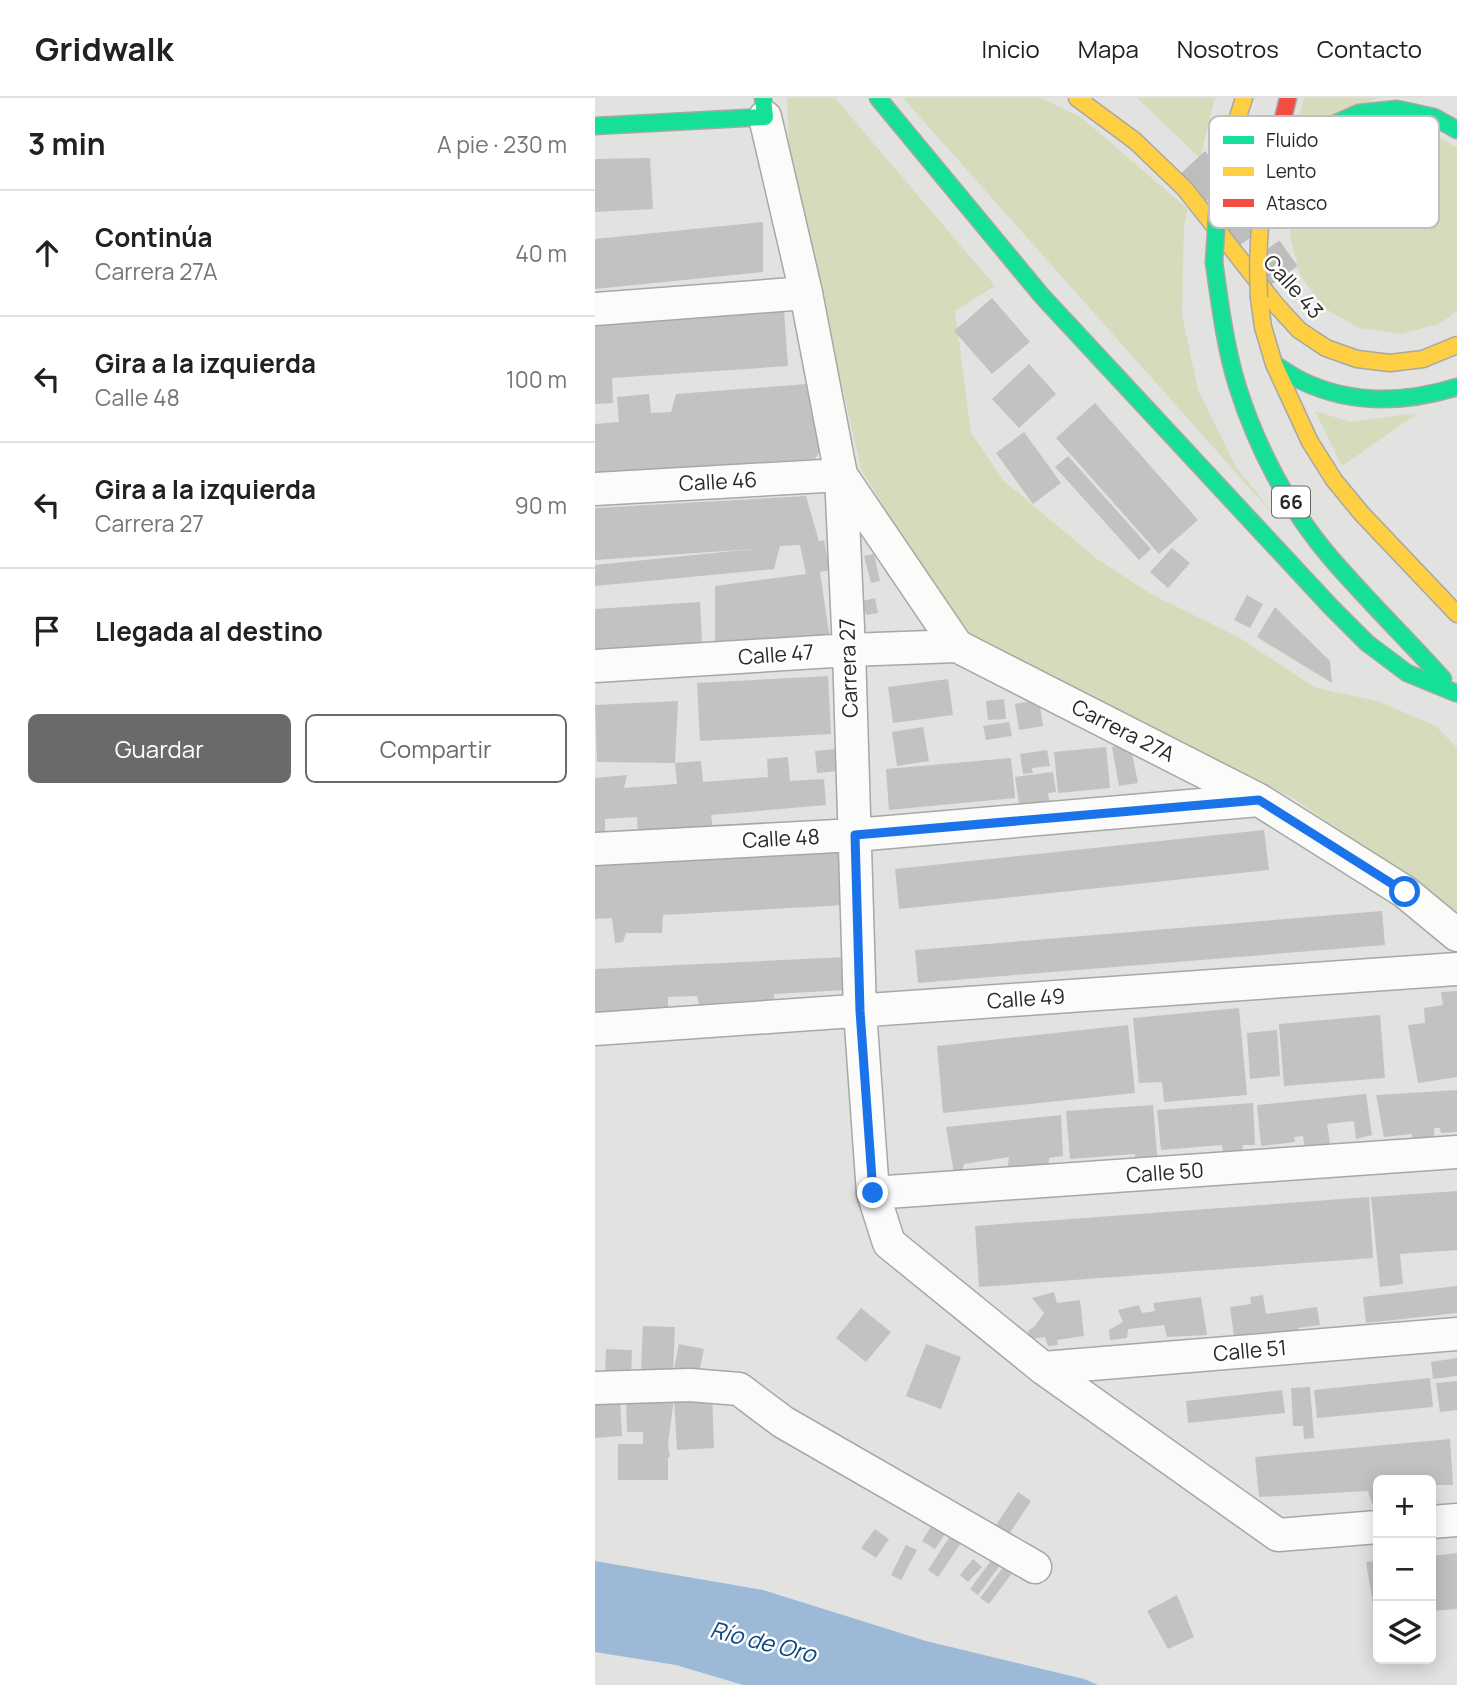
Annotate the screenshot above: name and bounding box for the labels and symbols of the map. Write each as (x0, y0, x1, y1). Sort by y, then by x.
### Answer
legend (1209, 116, 1439, 228)
text: Fluido (1266, 127, 1318, 153)
text: Lento (1266, 158, 1316, 184)
text: Atasco (1266, 190, 1327, 216)
street label: Calle 43 (1258, 248, 1330, 324)
street label: Calle 46 (678, 465, 758, 497)
road number: 66 (1272, 486, 1310, 518)
street label: Carrera 27 (832, 618, 864, 718)
street label: Calle 47 (737, 637, 815, 671)
street label: Carrera 27A (1067, 692, 1180, 768)
street label: Calle 48 (741, 822, 820, 854)
route start (1389, 876, 1420, 907)
street label: Calle 49 (986, 981, 1066, 1015)
street label: Calle 50 (1125, 1155, 1205, 1189)
route end (857, 1177, 888, 1208)
street label: Calle 51 (1212, 1333, 1288, 1367)
water label: Río de Oro (707, 1612, 821, 1670)

